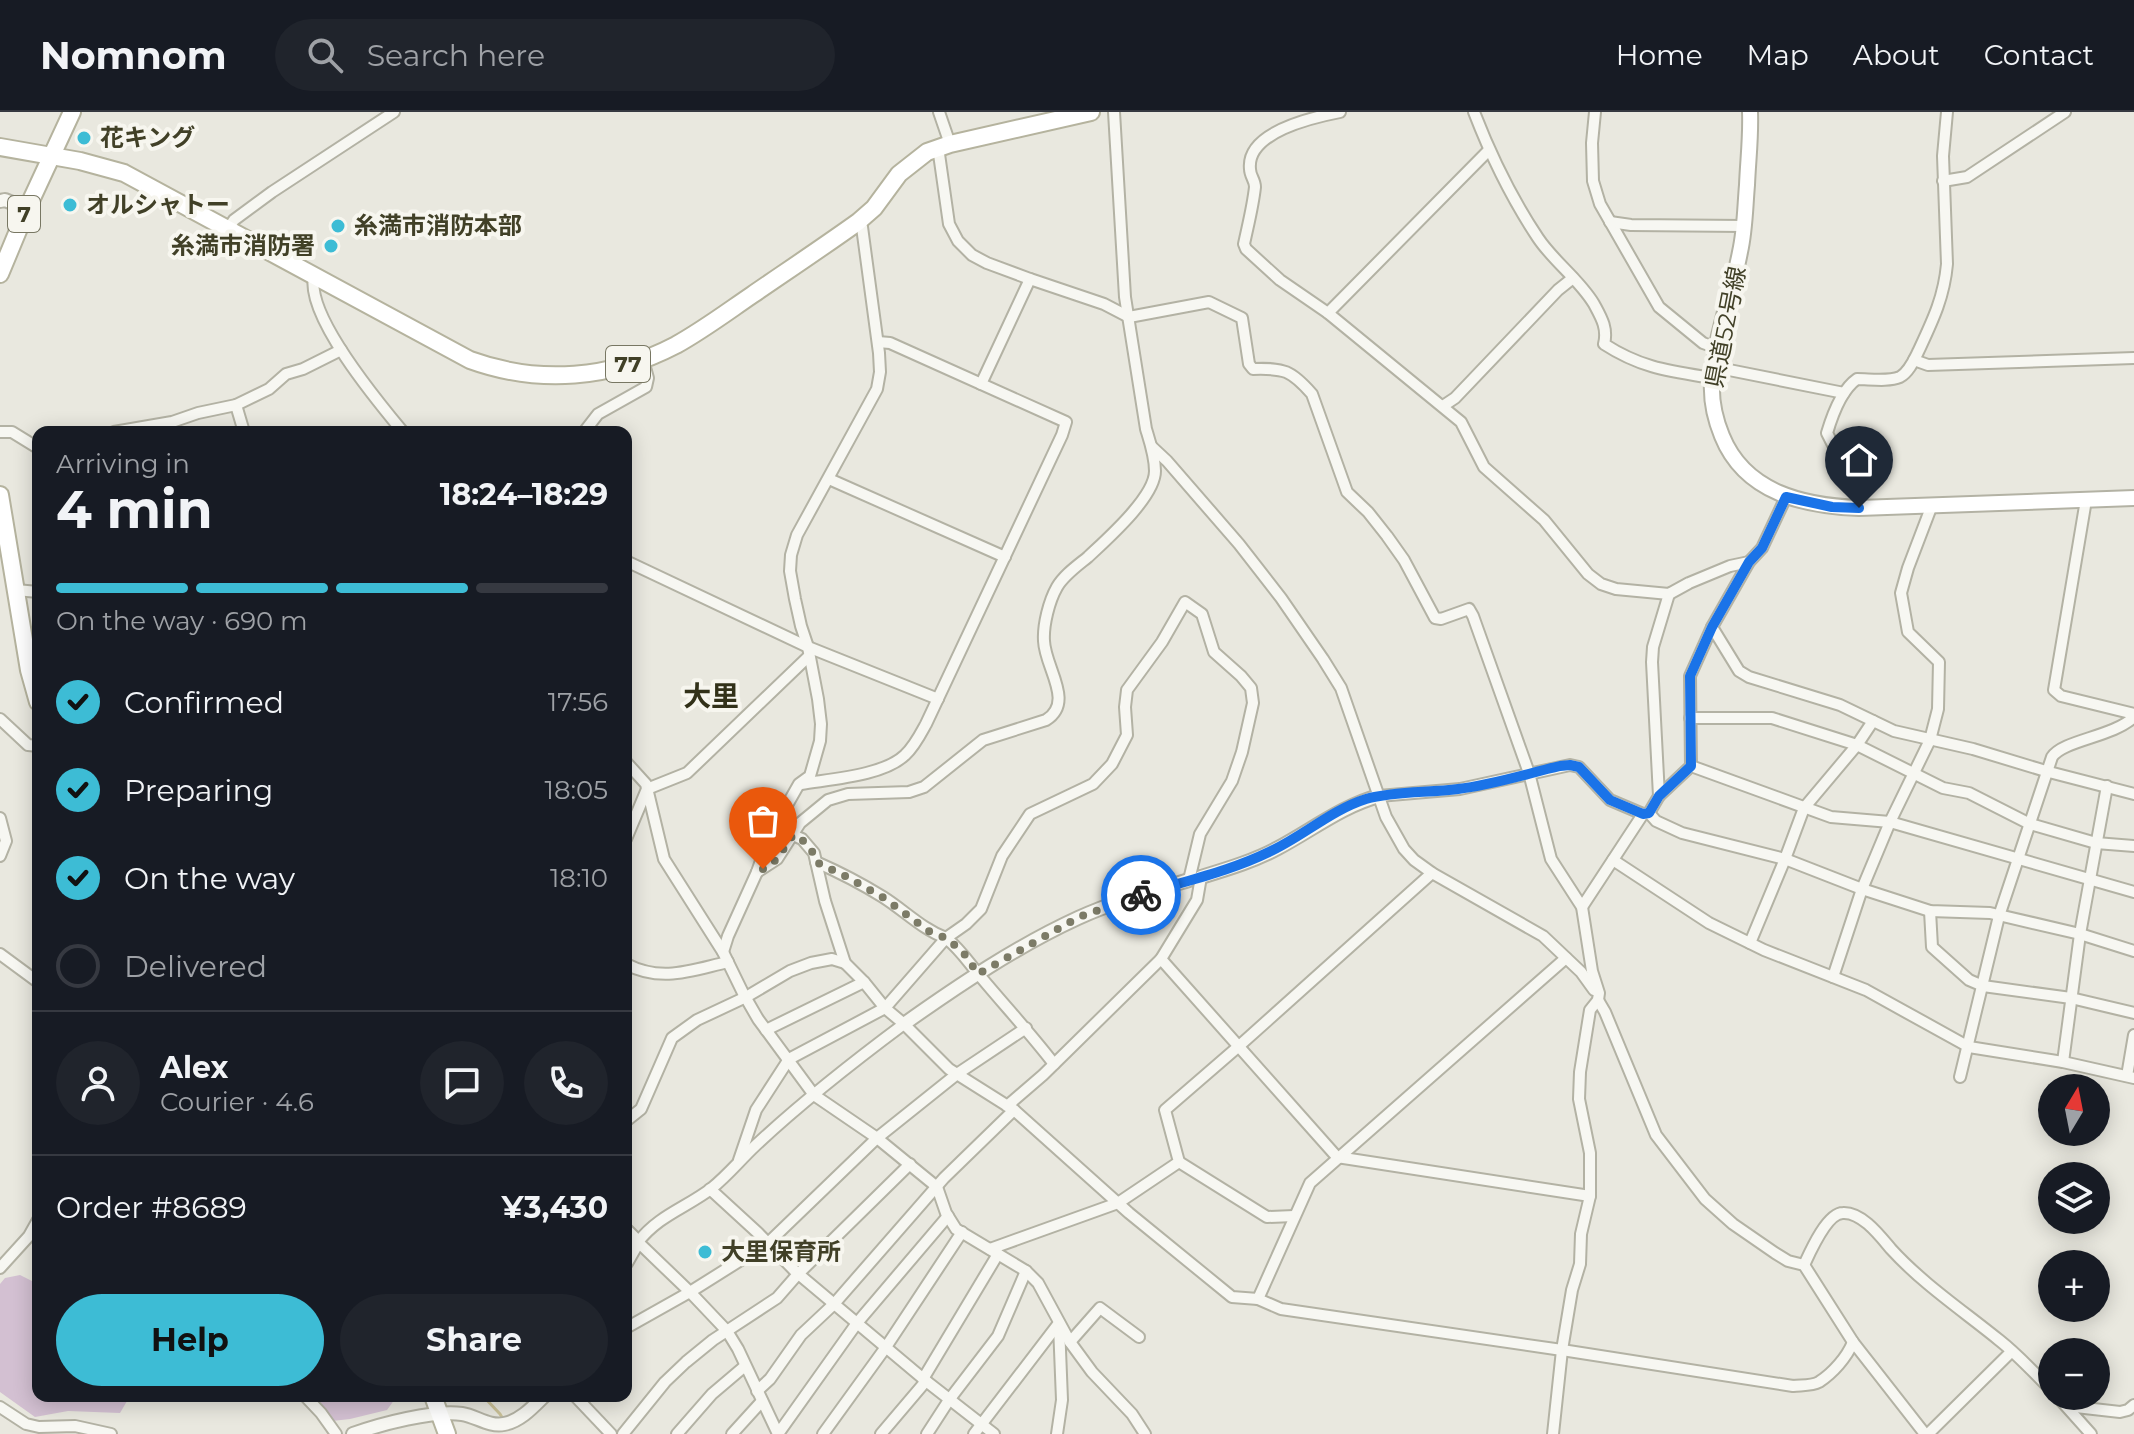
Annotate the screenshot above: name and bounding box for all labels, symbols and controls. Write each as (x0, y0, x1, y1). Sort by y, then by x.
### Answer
search box (275, 19, 835, 91)
text: Nomnom (40, 32, 227, 79)
icon: search (303, 33, 347, 77)
text: Search here (367, 37, 545, 74)
text: Home (1616, 38, 1703, 72)
text: Map (1747, 38, 1809, 72)
text: About (1853, 38, 1940, 72)
text: Contact (1984, 38, 2094, 72)
place label: 花キング (100, 123, 195, 152)
marker: 花キング (75, 129, 93, 147)
place label: オルシャトー (86, 190, 230, 219)
road number: 7 (8, 196, 40, 232)
marker: オルシャトー (61, 196, 79, 214)
place label: 糸満市消防本部 (354, 211, 522, 240)
marker: 糸満市消防本部 (329, 217, 347, 235)
place label: 糸満市消防署 (171, 231, 315, 260)
marker: 糸満市消防署 (322, 237, 340, 255)
street label: 県道52号線 (1700, 264, 1751, 390)
road number: 77 (606, 346, 650, 382)
pin (1825, 426, 1893, 508)
icon: home (1837, 438, 1881, 482)
text: Arriving in (56, 448, 190, 480)
text: 18:24–18:29 (440, 476, 608, 513)
text: 4 min (56, 478, 213, 541)
text: On the way · 690 m (56, 605, 308, 637)
district label: 大里 (683, 679, 739, 713)
icon: check (56, 680, 100, 724)
text: Confirmed (124, 684, 284, 721)
text: 17:56 (548, 686, 608, 718)
icon: check (56, 768, 100, 812)
text: Preparing (124, 772, 273, 809)
text: 18:05 (545, 774, 608, 806)
pin (729, 787, 797, 869)
icon: bag (741, 799, 785, 843)
courier (1101, 855, 1181, 935)
icon: check (56, 856, 100, 900)
text: On the way (124, 860, 295, 897)
text: 18:10 (550, 862, 608, 894)
icon: bike (1119, 873, 1163, 917)
text: Delivered (124, 948, 267, 985)
button: person (56, 1041, 140, 1125)
button: chat (420, 1041, 504, 1125)
button: phone (524, 1041, 608, 1125)
text: Alex (160, 1049, 228, 1086)
north arrow (2038, 1074, 2110, 1146)
map controls (2038, 1074, 2110, 1410)
text: Courier · 4.6 (160, 1086, 314, 1118)
button: layers (2038, 1162, 2110, 1234)
text: Order #8689 (56, 1189, 247, 1226)
text: ¥3,430 (501, 1189, 608, 1226)
place label: 大里保育所 (721, 1237, 841, 1266)
marker: 大里保育所 (696, 1243, 714, 1261)
button: + (2038, 1250, 2110, 1322)
button: Help (56, 1294, 324, 1386)
button: Share (340, 1294, 608, 1386)
button: − (2038, 1338, 2110, 1410)

